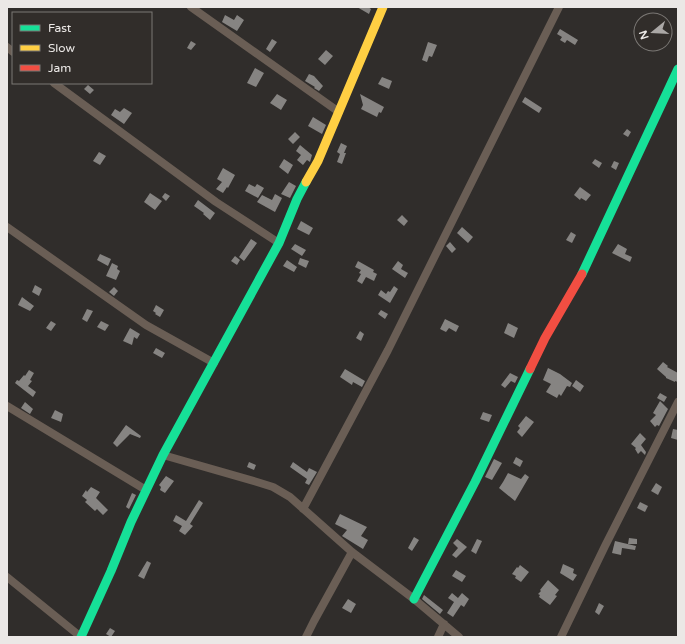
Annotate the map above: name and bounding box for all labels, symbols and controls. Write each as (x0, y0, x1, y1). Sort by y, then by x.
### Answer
legend (12, 12, 152, 84)
north arrow (633, 12, 673, 52)
text: Fast (48, 21, 72, 35)
text: N (636, 29, 652, 41)
text: Slow (48, 41, 75, 55)
text: Jam (48, 61, 71, 75)

